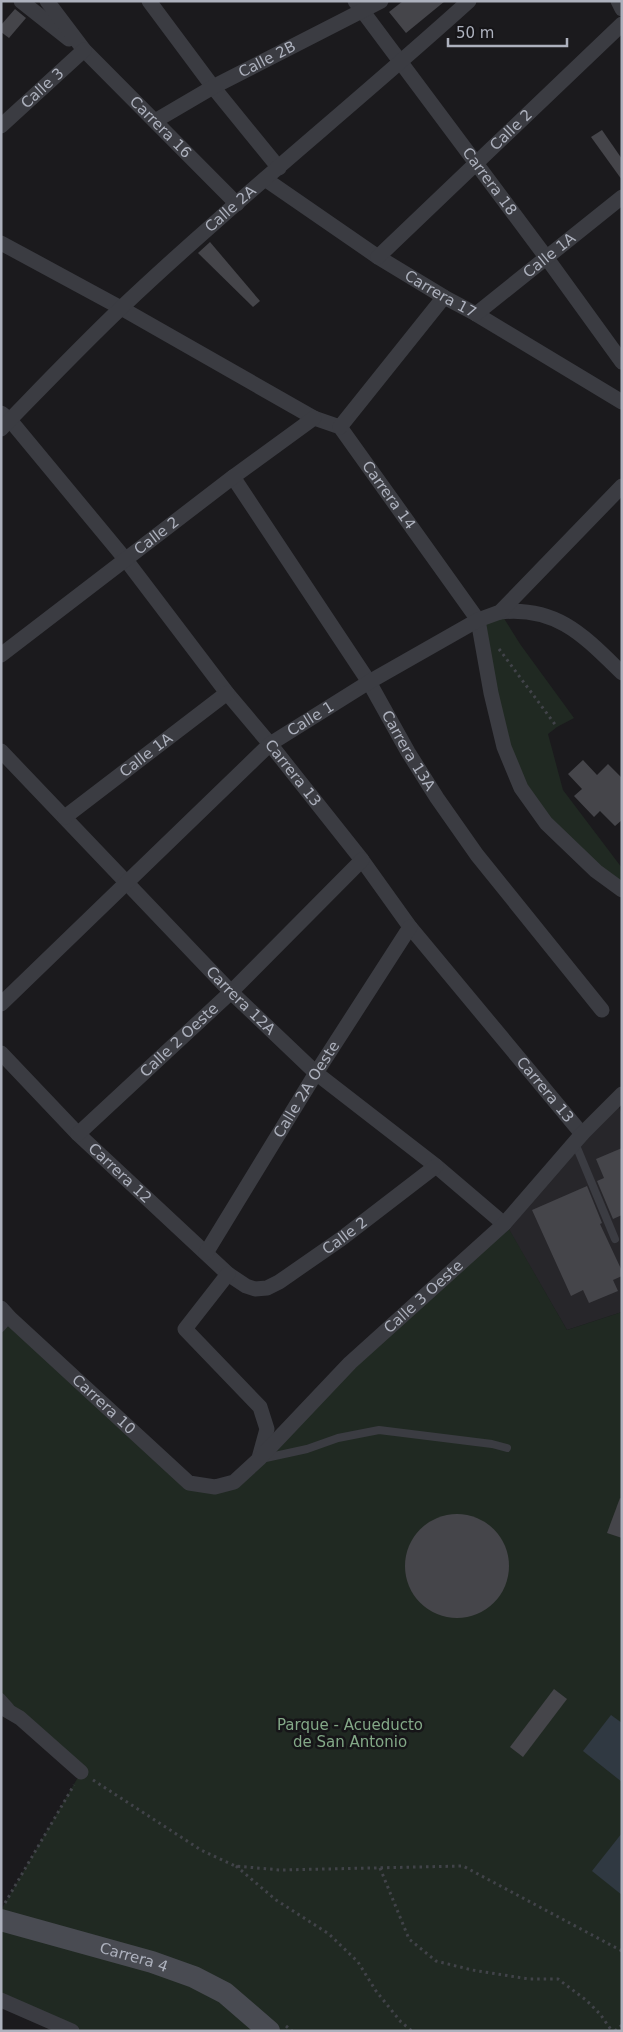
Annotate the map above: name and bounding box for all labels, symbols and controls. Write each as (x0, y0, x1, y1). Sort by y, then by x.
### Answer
scale bar (448, 15, 567, 47)
text: 50 m (456, 24, 494, 42)
street label: Calle 2B (235, 37, 299, 81)
street label: Calle 3 (17, 64, 67, 112)
street label: Carrera 16 (126, 92, 195, 162)
street label: Calle 2 (486, 106, 536, 154)
street label: Carrera 18 (458, 144, 521, 219)
street label: Calle 2A (201, 181, 260, 236)
street label: Calle 1A (520, 228, 580, 282)
street label: Carrera 17 (401, 266, 480, 322)
street label: Carrera 14 (358, 457, 419, 533)
street label: Calle 2 (131, 513, 182, 559)
street label: Calle 1 (284, 697, 337, 740)
street label: Carrera 13A (378, 707, 439, 795)
street label: Calle 1A (116, 729, 177, 781)
street label: Carrera 13 (261, 736, 325, 810)
street label: Carrera 12A (202, 962, 280, 1039)
street label: Calle 2 Oeste (136, 999, 222, 1081)
street label: Calle 2A Oeste (270, 1038, 343, 1141)
street label: Carrera 13 (513, 1053, 578, 1126)
street label: Carrera 12 (84, 1139, 155, 1207)
street label: Calle 2 (319, 1213, 371, 1258)
street label: Calle 3 Oeste (380, 1256, 467, 1337)
street label: Carrera 10 (68, 1371, 139, 1438)
park label: Parque - Acueducto de San Antonio (277, 1716, 423, 1751)
street label: Carrera 4 (98, 1939, 171, 1976)

